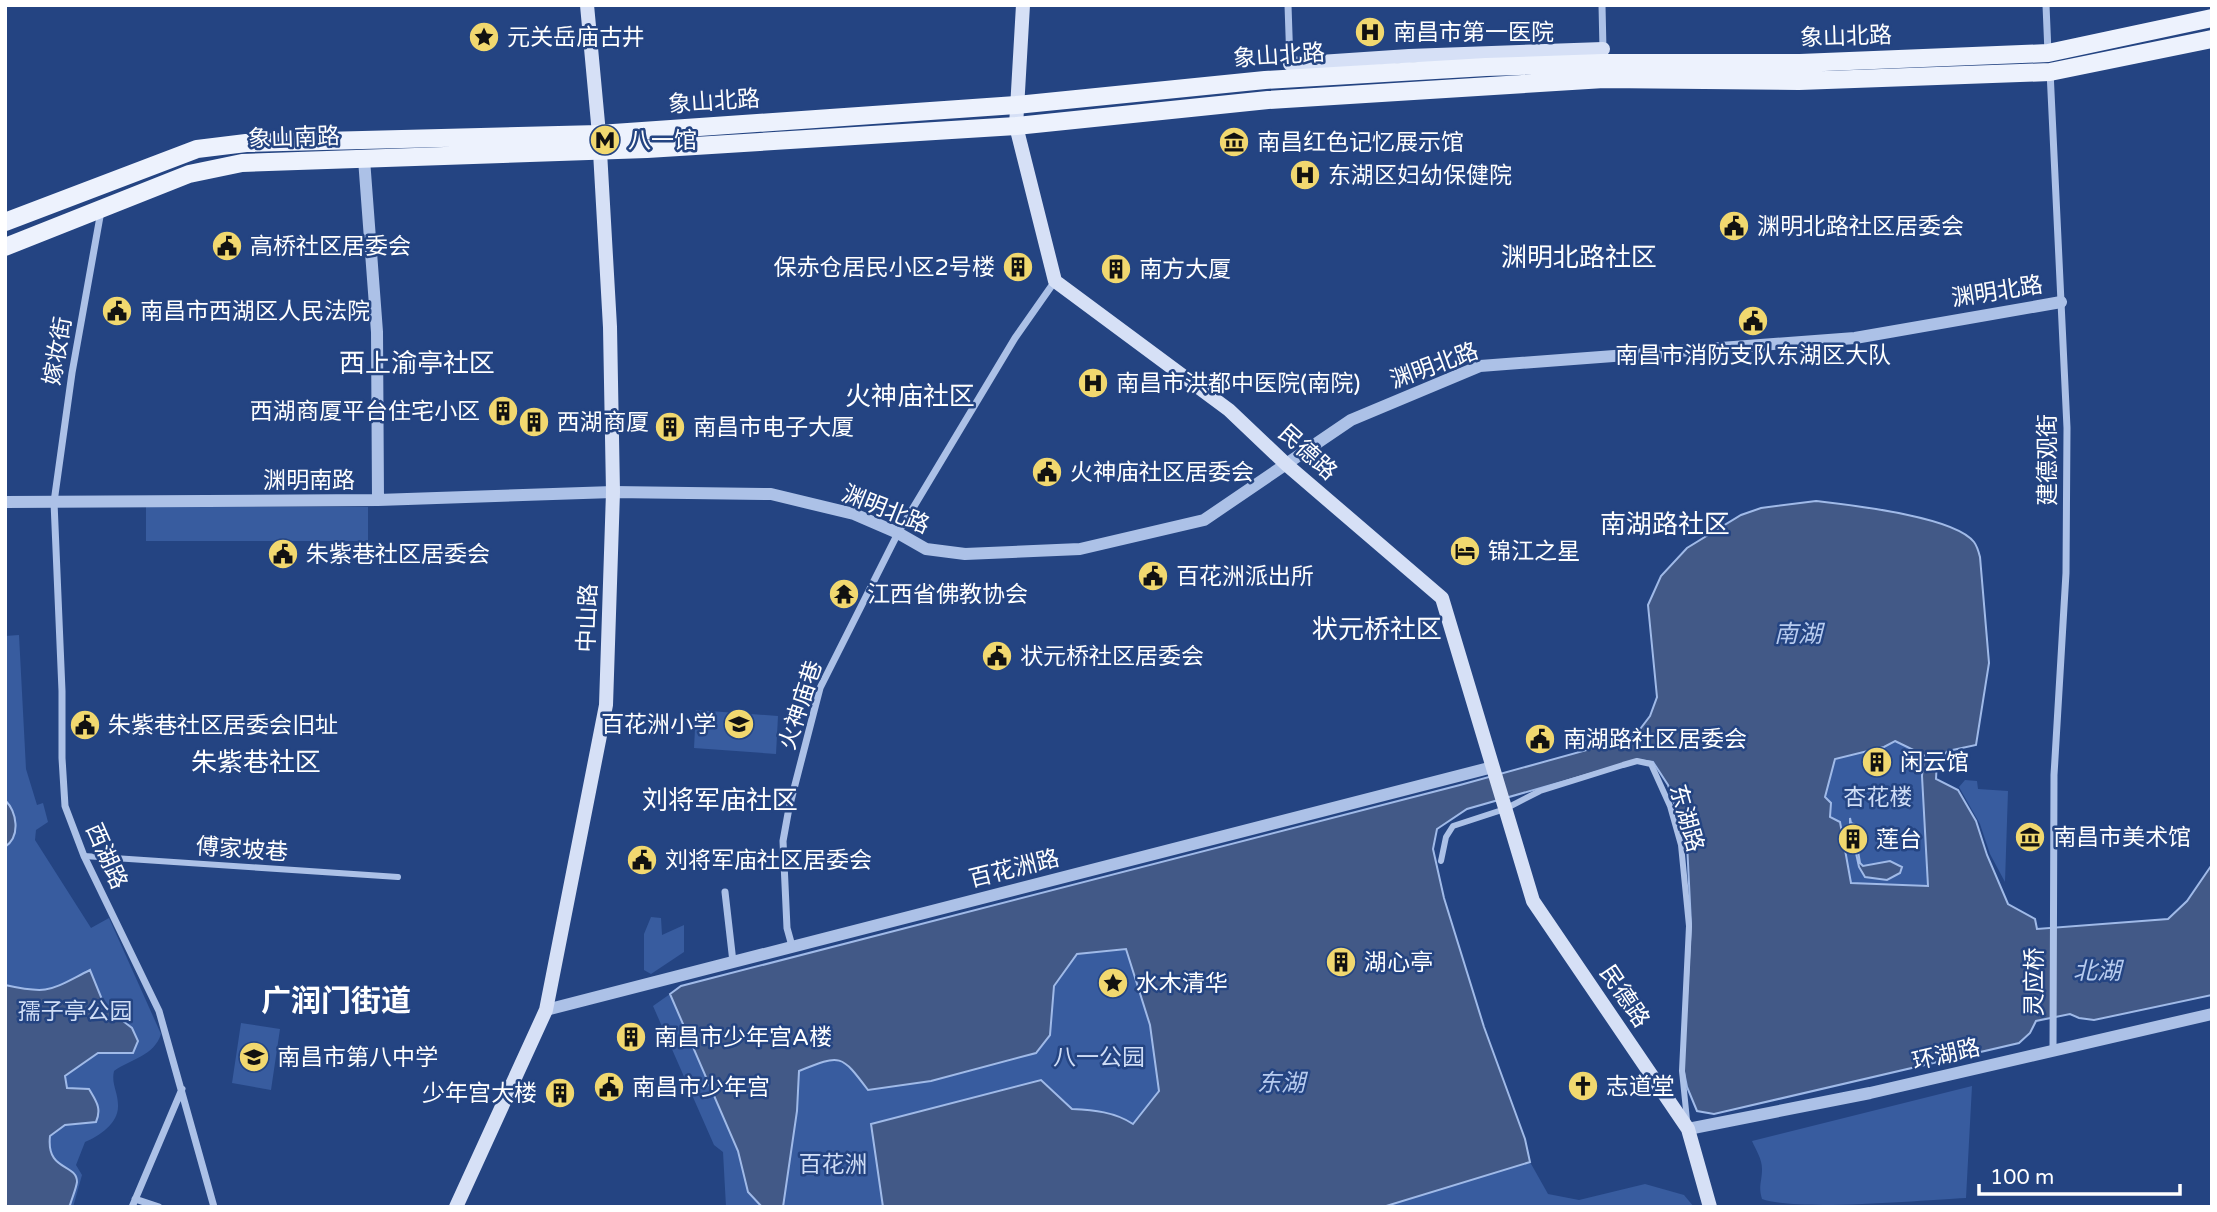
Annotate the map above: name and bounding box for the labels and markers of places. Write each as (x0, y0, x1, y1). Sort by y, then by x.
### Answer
hospital icon: 南昌市第一医院 (1353, 15, 1387, 49)
place label: 南昌市第一医院 (1393, 19, 1554, 47)
place icon: 元关岳庙古井 (467, 20, 501, 54)
place label: 元关岳庙古井 (507, 24, 645, 52)
metro station icon: 八一馆 (588, 123, 622, 157)
museum icon: 南昌红色记忆展示馆 (1217, 125, 1251, 159)
place label: 八一馆 (628, 127, 697, 155)
place label: 南昌红色记忆展示馆 (1257, 129, 1464, 157)
hospital icon: 东湖区妇幼保健院 (1288, 158, 1322, 192)
place label: 东湖区妇幼保健院 (1328, 162, 1512, 190)
public building icon: 渊明北路社区居委会 (1717, 209, 1751, 243)
place label: 渊明北路社区居委会 (1757, 213, 1964, 241)
public building icon: 高桥社区居委会 (210, 229, 244, 263)
place label: 高桥社区居委会 (250, 233, 411, 261)
building icon: 保赤仓居民小区2号楼 (1001, 250, 1035, 284)
building icon: 南方大厦 (1099, 252, 1133, 286)
place label: 保赤仓居民小区2号楼 (774, 254, 995, 282)
place label: 南方大厦 (1139, 256, 1231, 284)
public building icon: 南昌市西湖区人民法院 (100, 294, 134, 328)
place label: 南昌市西湖区人民法院 (140, 298, 370, 326)
public building icon: 南昌市消防支队东湖区大队 (1736, 304, 1770, 338)
place label: 南昌市消防支队东湖区大队 (1615, 342, 1891, 370)
hospital icon: 南昌市洪都中医院(南院) (1076, 366, 1110, 400)
place label: 南昌市洪都中医院(南院) (1116, 370, 1360, 398)
building icon: 西湖商厦平台住宅小区 (486, 394, 520, 428)
place label: 西湖商厦平台住宅小区 (250, 398, 480, 426)
building icon: 西湖商厦 (517, 405, 551, 439)
place label: 西湖商厦 (557, 409, 649, 437)
building icon: 南昌市电子大厦 (653, 410, 687, 444)
place label: 南昌市电子大厦 (693, 414, 854, 442)
public building icon: 火神庙社区居委会 (1030, 455, 1064, 489)
place label: 火神庙社区居委会 (1070, 459, 1254, 487)
hotel icon: 锦江之星 (1448, 534, 1482, 568)
public building icon: 朱紫巷社区居委会 (266, 537, 300, 571)
place label: 锦江之星 (1488, 538, 1580, 566)
place label: 朱紫巷社区居委会 (306, 541, 490, 569)
public building icon: 百花洲派出所 (1136, 559, 1170, 593)
place label: 百花洲派出所 (1176, 563, 1314, 591)
temple icon: 江西省佛教协会 (827, 577, 861, 611)
place label: 江西省佛教协会 (867, 581, 1028, 609)
public building icon: 状元桥社区居委会 (980, 639, 1014, 673)
place label: 状元桥社区居委会 (1020, 643, 1204, 671)
school or university icon: 百花洲小学 (722, 707, 756, 741)
public building icon: 朱紫巷社区居委会旧址 (68, 708, 102, 742)
place label: 百花洲小学 (601, 711, 716, 739)
place label: 朱紫巷社区居委会旧址 (108, 712, 338, 740)
public building icon: 南湖路社区居委会 (1523, 722, 1557, 756)
place label: 南湖路社区居委会 (1563, 726, 1747, 754)
building icon: 闲云馆 (1860, 745, 1894, 779)
place label: 闲云馆 (1900, 749, 1969, 777)
museum icon: 南昌市美术馆 (2013, 820, 2047, 854)
building icon: 莲台 (1836, 822, 1870, 856)
place label: 南昌市美术馆 (2053, 824, 2191, 852)
place label: 莲台 (1876, 826, 1922, 854)
public building icon: 刘将军庙社区居委会 (625, 843, 659, 877)
place label: 刘将军庙社区居委会 (665, 847, 872, 875)
building icon: 湖心亭 (1324, 945, 1358, 979)
place label: 湖心亭 (1364, 949, 1433, 977)
place icon: 水木清华 (1096, 966, 1130, 1000)
place label: 水木清华 (1136, 970, 1228, 998)
building icon: 南昌市少年宫A楼 (614, 1020, 648, 1054)
place label: 南昌市少年宫A楼 (654, 1024, 832, 1052)
school or university icon: 南昌市第八中学 (237, 1040, 271, 1074)
place label: 南昌市第八中学 (277, 1044, 438, 1072)
church icon: 志道堂 (1566, 1069, 1600, 1103)
public building icon: 南昌市少年宫 (592, 1070, 626, 1104)
place label: 志道堂 (1606, 1073, 1675, 1101)
place label: 南昌市少年宫 (632, 1074, 770, 1102)
building icon: 少年宫大楼 (543, 1076, 577, 1110)
place label: 少年宫大楼 (422, 1080, 537, 1108)

